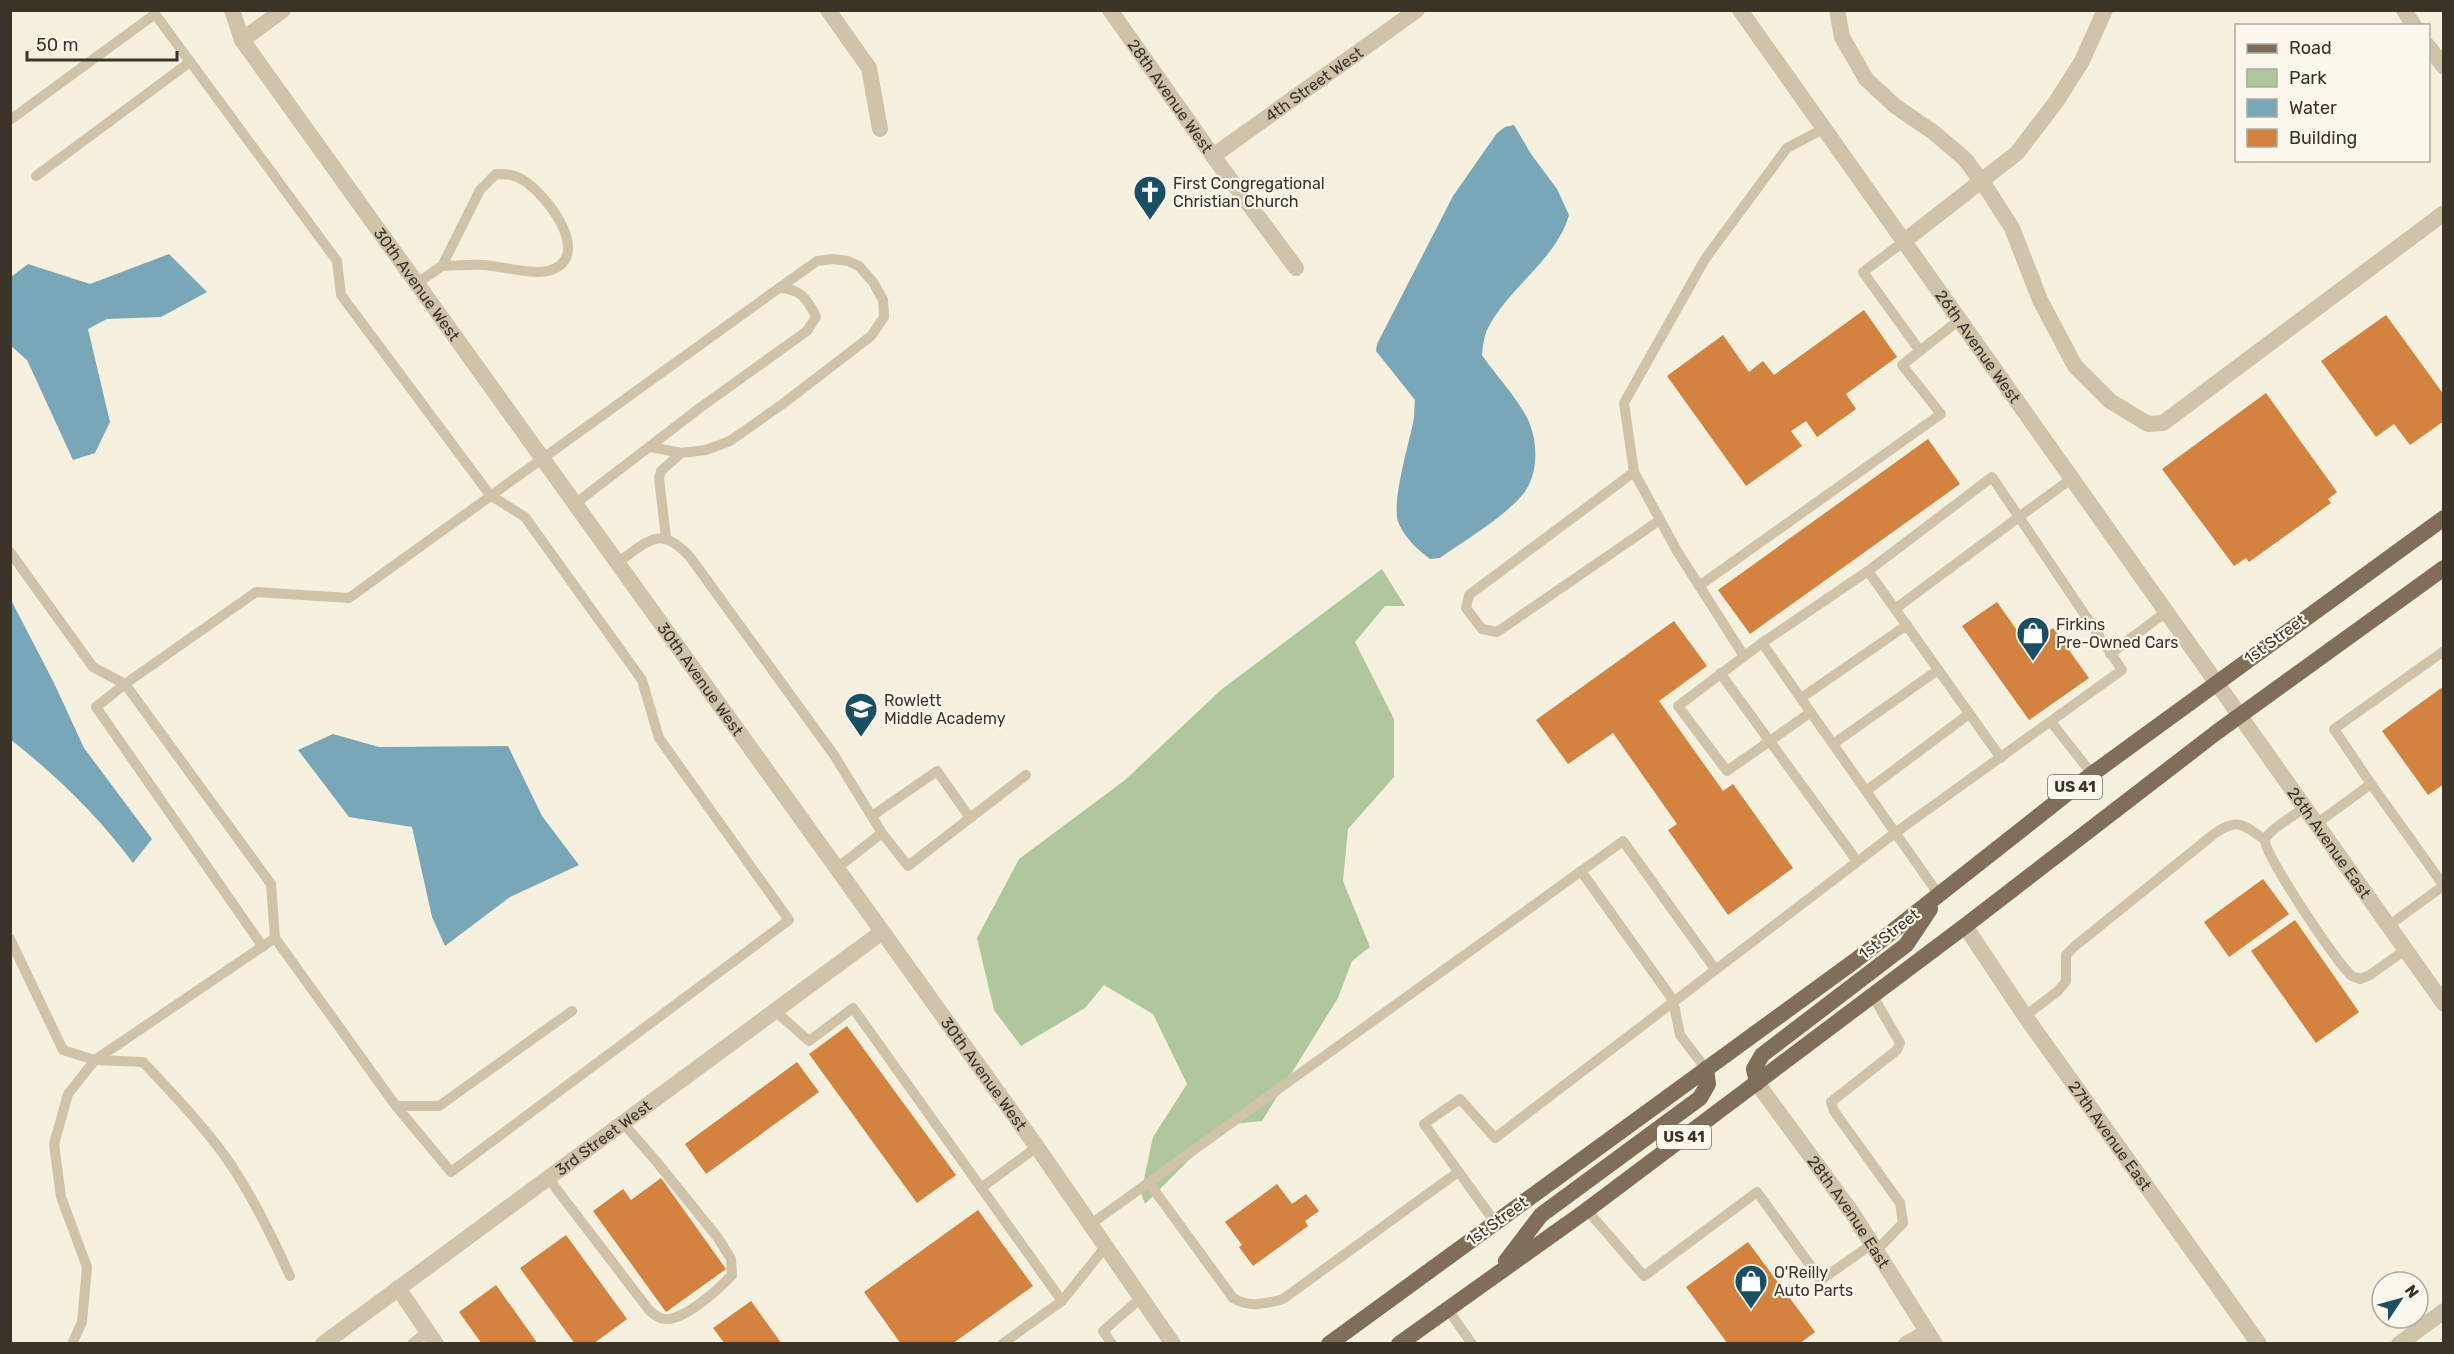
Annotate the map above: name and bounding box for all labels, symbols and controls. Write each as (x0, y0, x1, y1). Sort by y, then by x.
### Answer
scale bar (27, 24, 177, 62)
legend (2235, 24, 2430, 162)
text: 50 m (36, 34, 79, 56)
street label: 28th Avenue West (1124, 35, 1217, 156)
text: Road (2289, 37, 2332, 59)
street label: 4th Street West (1261, 42, 1366, 125)
text: Park (2289, 67, 2327, 89)
text: Water (2289, 97, 2337, 119)
text: Building (2289, 127, 2357, 149)
church icon: First Congregational Christian Church (1132, 174, 1168, 221)
place label: First Congregational Christian Church (1173, 174, 1325, 211)
street label: 30th Avenue West (370, 224, 464, 344)
street label: 26th Avenue West (1932, 286, 2025, 406)
street label: 1st Street (2241, 610, 2309, 668)
shop icon: Firkins Pre-Owned Cars (2015, 615, 2051, 662)
place label: Firkins Pre-Owned Cars (2056, 615, 2178, 652)
street label: 30th Avenue West (654, 618, 748, 739)
school or university icon: Rowlett Middle Academy (843, 691, 879, 738)
place label: Rowlett Middle Academy (884, 691, 1006, 728)
road number: US 41 (2048, 775, 2102, 799)
street label: 26th Avenue East (2284, 783, 2375, 902)
street label: 1st Street (1855, 905, 1923, 963)
street label: 30th Avenue West (937, 1013, 1031, 1134)
street label: 27th Avenue East (2065, 1077, 2156, 1194)
street label: 3rd Street West (551, 1096, 655, 1179)
road number: US 41 (1657, 1125, 1711, 1149)
street label: 28th Avenue East (1804, 1152, 1894, 1271)
street label: 1st Street (1463, 1192, 1531, 1250)
shop icon: O'Reilly Auto Parts (1733, 1263, 1769, 1310)
place label: O'Reilly Auto Parts (1774, 1263, 1853, 1300)
north arrow (2370, 1270, 2430, 1330)
text: N (2401, 1281, 2423, 1302)

